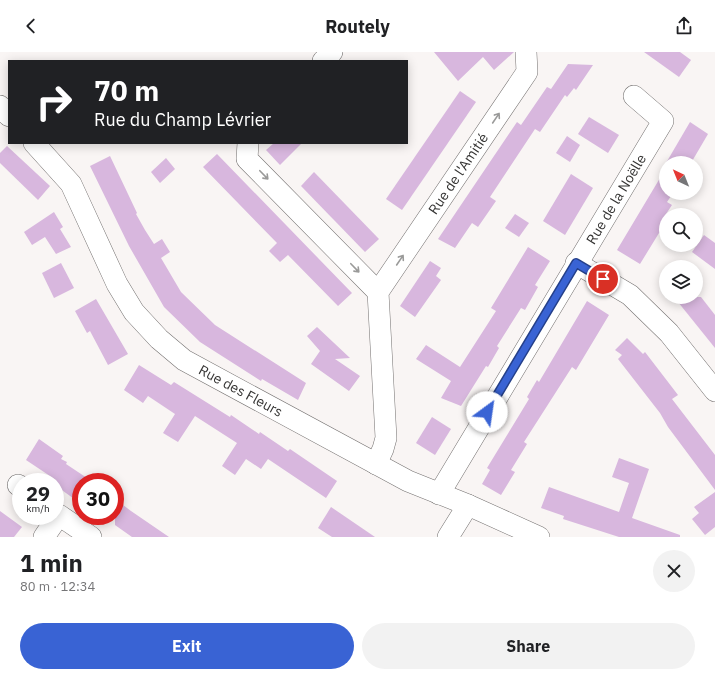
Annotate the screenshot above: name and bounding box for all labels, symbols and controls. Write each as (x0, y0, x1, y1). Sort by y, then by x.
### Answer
icon: back (20, 15, 42, 37)
text: Routely (325, 15, 390, 38)
icon: share (673, 15, 695, 37)
text: 70 m (94, 72, 159, 109)
icon: right (28, 76, 80, 128)
text: Rue du Champ Lévrier (94, 108, 271, 131)
one-way arrow (492, 112, 500, 123)
street label: Rue de l'Amitié (424, 129, 492, 218)
street label: Rue de la Noëlle (582, 150, 650, 248)
north arrow (659, 156, 703, 200)
map controls (659, 156, 703, 304)
one-way arrow (259, 170, 269, 180)
button: search (659, 208, 703, 252)
one-way arrow (396, 255, 404, 266)
button: layers (659, 260, 703, 304)
pin (586, 262, 620, 296)
one-way arrow (350, 263, 359, 273)
icon: arrive (592, 268, 614, 290)
street label: Rue des Fleurs (196, 361, 286, 421)
position arrow (466, 391, 508, 433)
speed limit sign: 30 (72, 473, 124, 525)
text: 29 (26, 480, 50, 507)
text: km/h (26, 502, 50, 515)
text: 1 min (20, 547, 83, 579)
button: close (653, 550, 695, 592)
text: 80 m · 12:34 (20, 578, 95, 595)
button: Exit (20, 623, 354, 669)
button: Share (362, 623, 695, 669)

